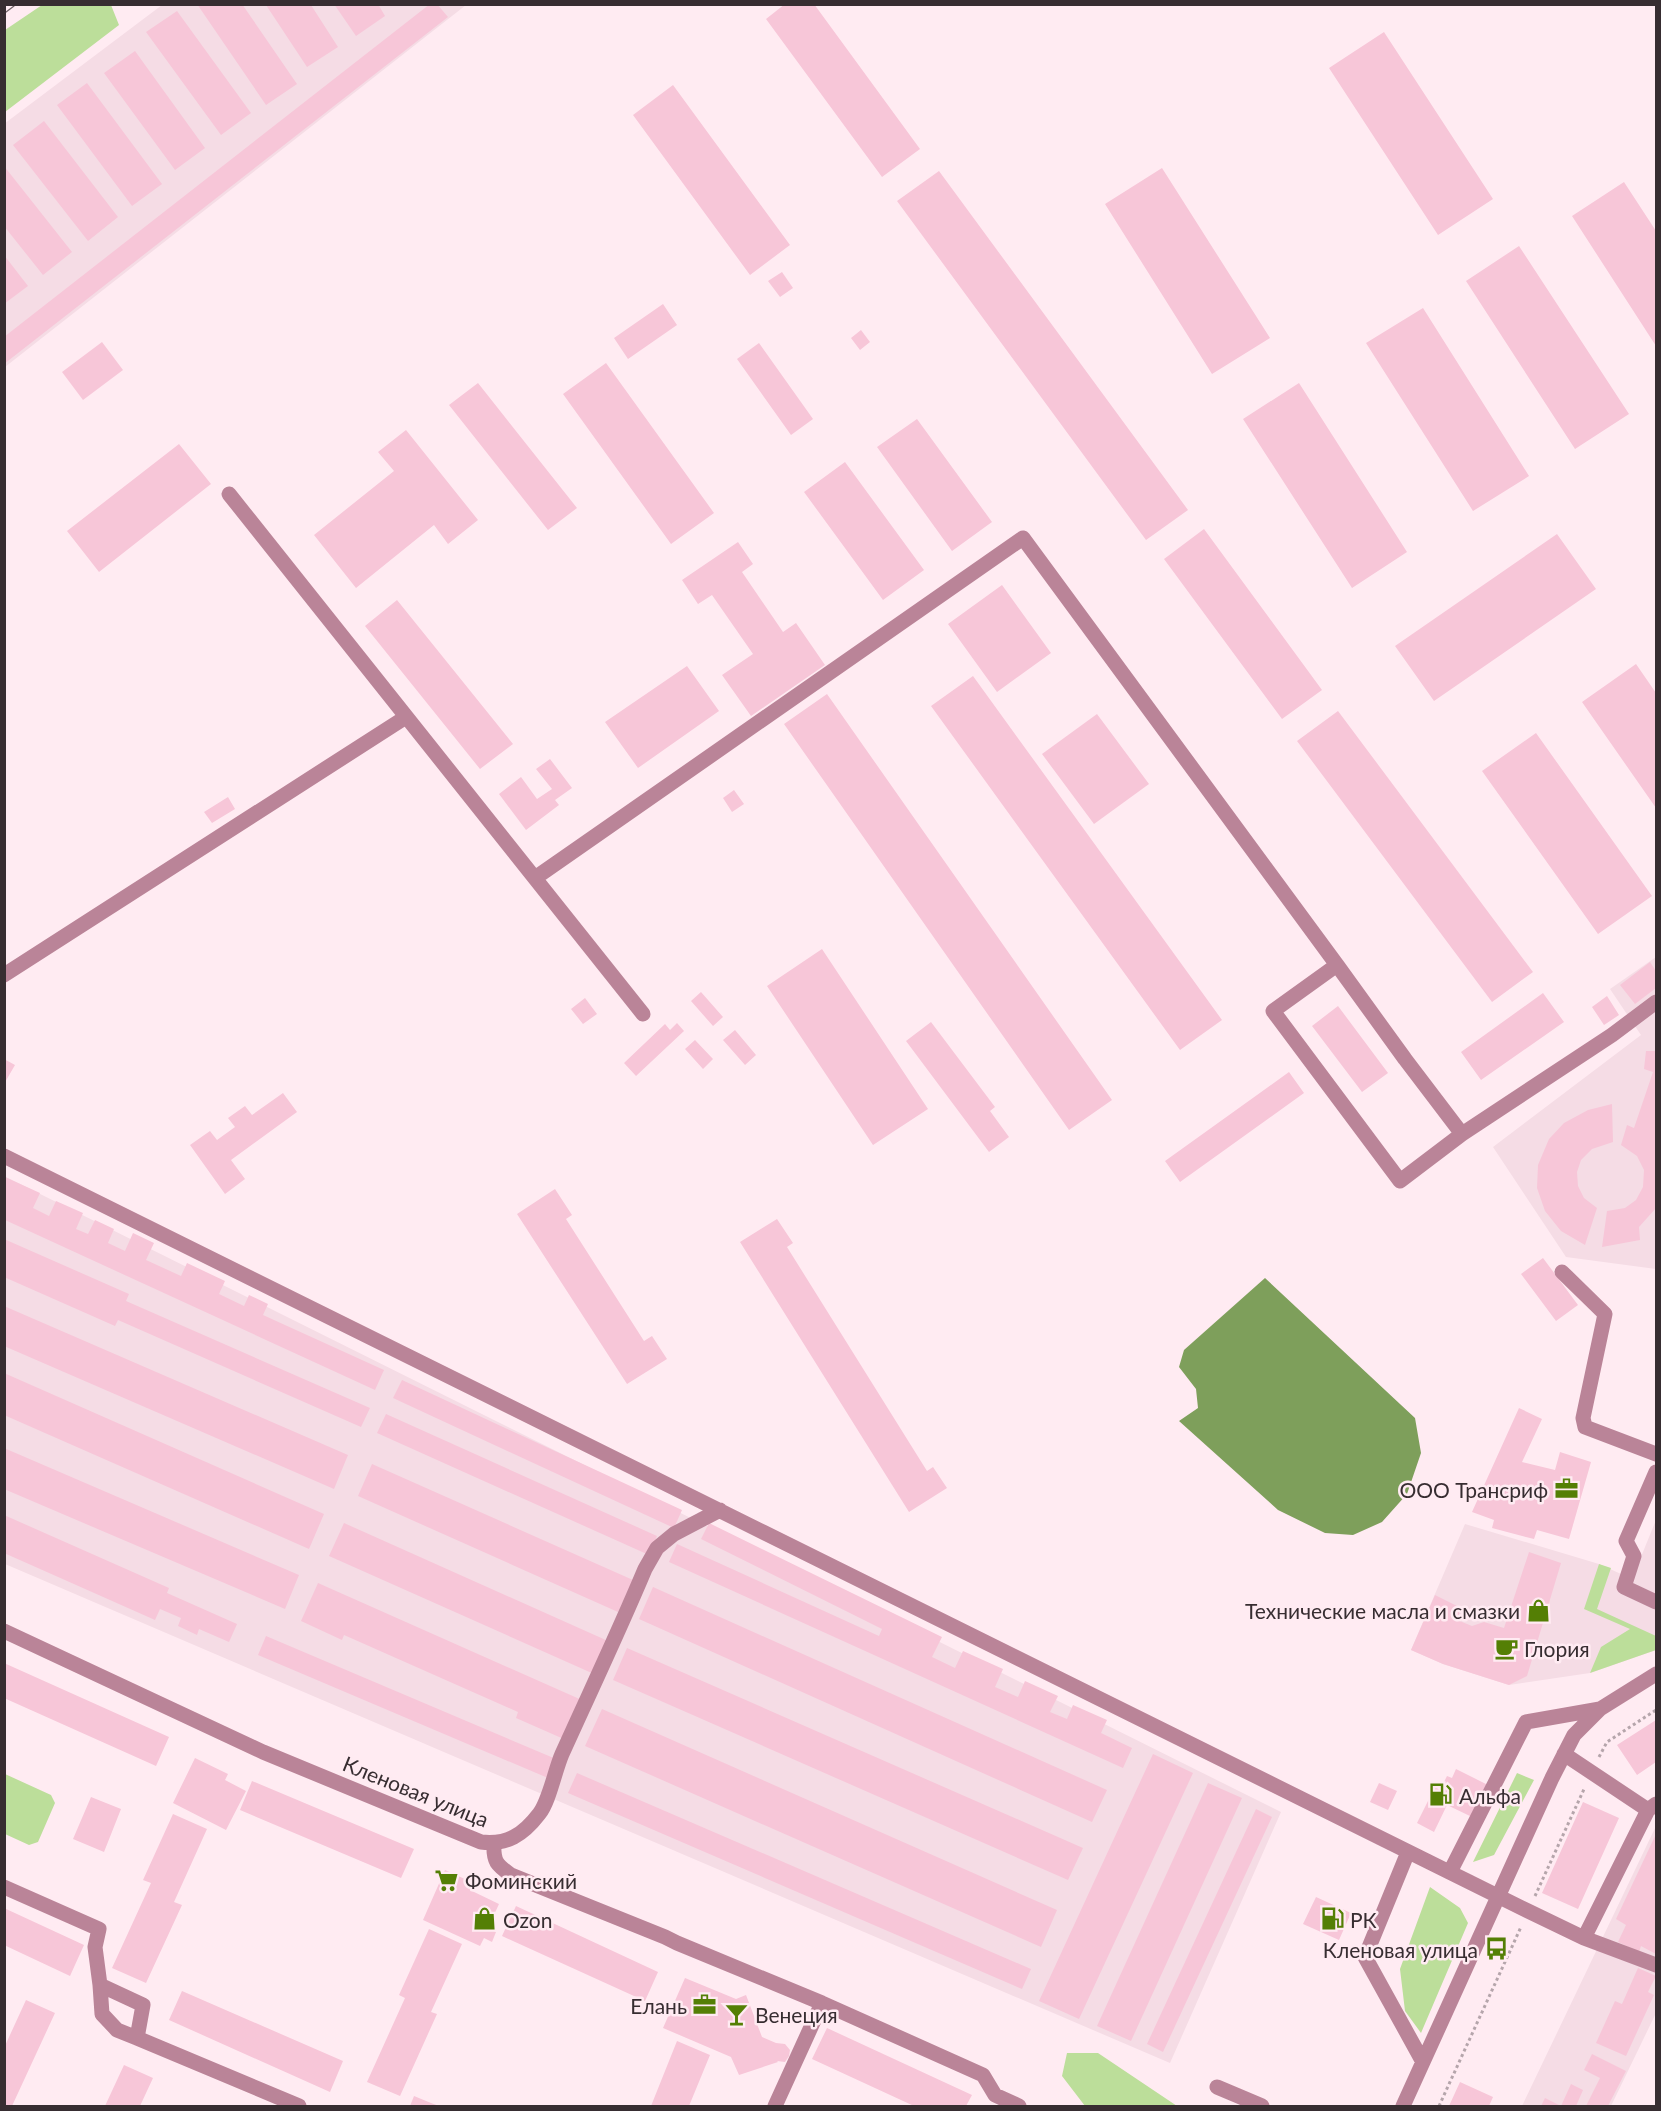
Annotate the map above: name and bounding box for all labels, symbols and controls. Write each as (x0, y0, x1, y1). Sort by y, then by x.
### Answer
office icon: ООО Трансриф (1553, 1476, 1579, 1502)
place label: ООО Трансриф (1399, 1477, 1548, 1502)
shop icon: Технические масла и смазки (1525, 1597, 1551, 1623)
place label: Технические масла и смазки (1245, 1598, 1520, 1623)
cafe icon: Глория (1493, 1635, 1519, 1661)
place label: Глория (1524, 1636, 1590, 1661)
street label: Кленовая улица (339, 1750, 493, 1832)
fuel station icon: Альфа (1428, 1782, 1454, 1808)
place label: Альфа (1459, 1783, 1521, 1808)
supermarket icon: Фоминский (434, 1867, 460, 1893)
place label: Фоминский (465, 1868, 577, 1893)
shop icon: Ozon (472, 1906, 498, 1932)
fuel station icon: РК (1319, 1906, 1345, 1932)
place label: Ozon (503, 1907, 553, 1932)
place label: РК (1350, 1907, 1377, 1932)
bus stop icon: Кленовая улица (1483, 1936, 1509, 1962)
place label: Кленовая улица (1323, 1937, 1478, 1962)
office icon: Елань (692, 1992, 718, 2018)
place label: Елань (630, 1993, 687, 2018)
bar icon: Венеция (724, 2001, 750, 2027)
place label: Венеция (755, 2002, 838, 2027)

